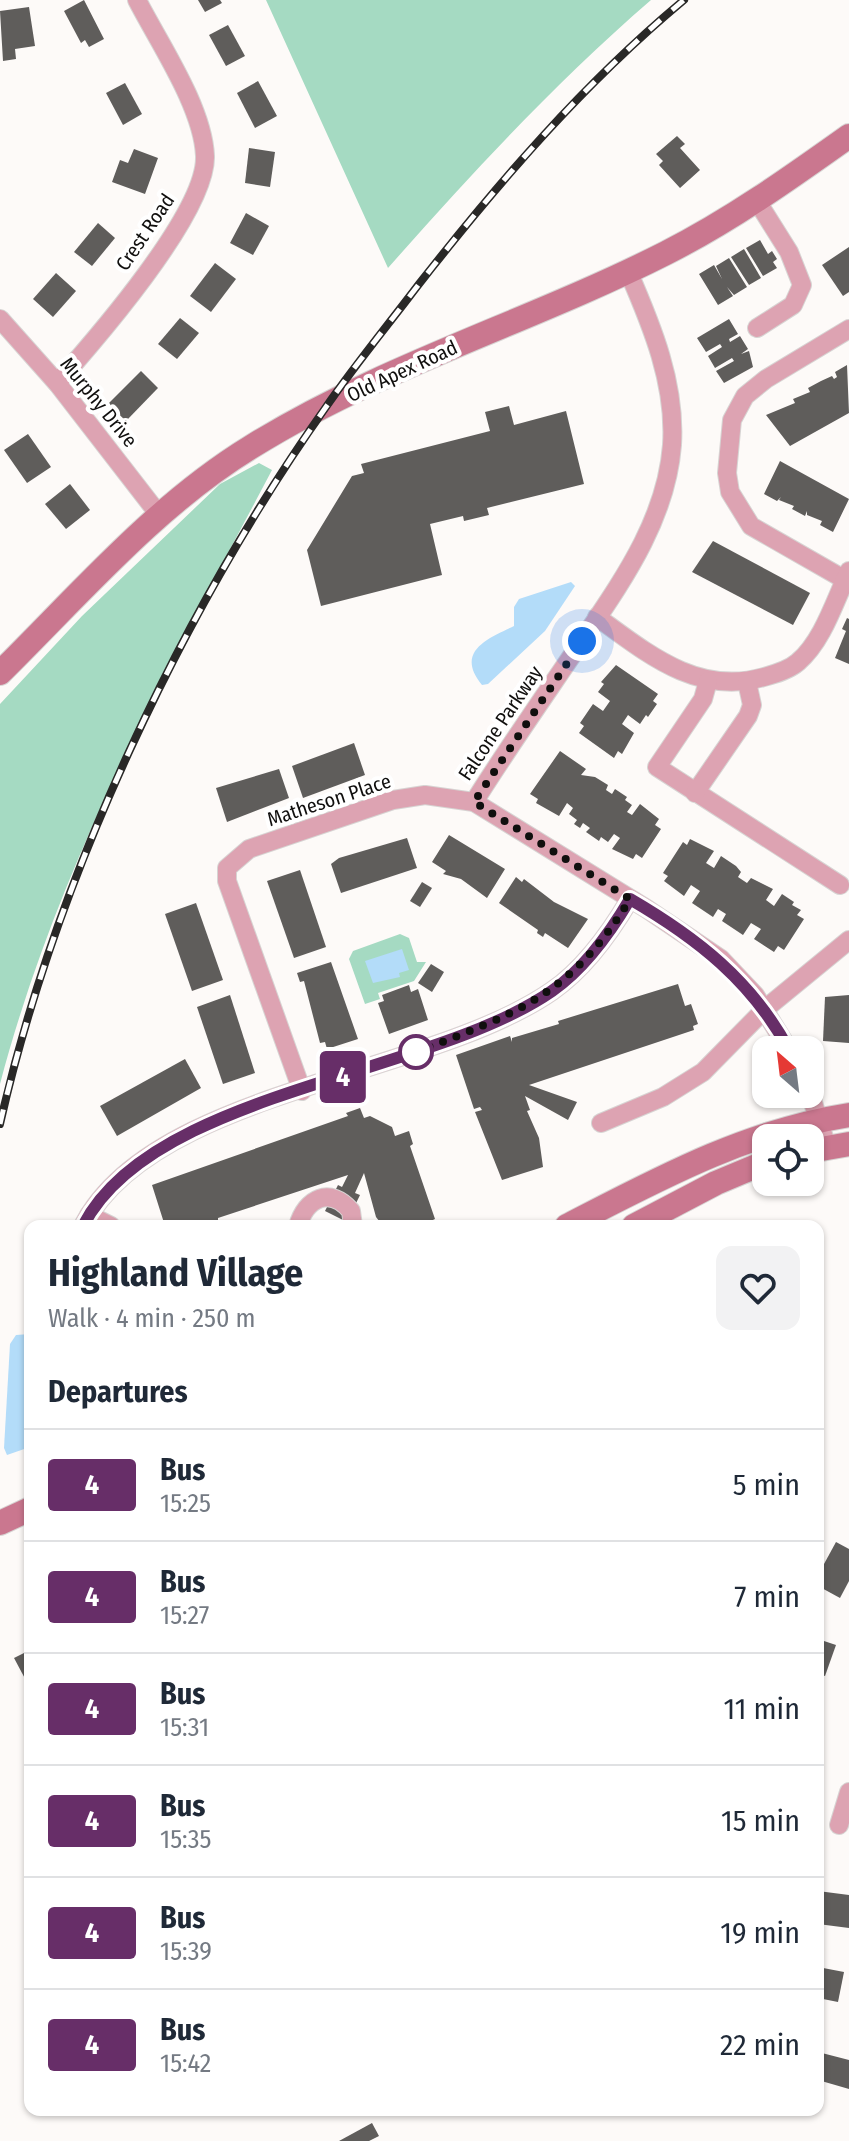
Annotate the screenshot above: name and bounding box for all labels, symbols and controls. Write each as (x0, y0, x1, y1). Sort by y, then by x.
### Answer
street label: Crest Road (111, 189, 179, 275)
street label: Old Apex Road (343, 335, 461, 407)
street label: Murphy Drive (55, 352, 143, 452)
your location (562, 621, 602, 661)
street label: Falcone Parkway (453, 661, 547, 785)
street label: Matheson Place (264, 769, 394, 831)
unlabelled marker (399, 1035, 433, 1069)
north arrow (752, 1036, 824, 1108)
map controls (752, 1036, 824, 1196)
line badge: 4 (317, 1051, 369, 1103)
text: 4 (336, 1060, 350, 1093)
button: locate (752, 1124, 824, 1196)
button: heart (716, 1246, 800, 1330)
text: Highland Village (48, 1250, 303, 1296)
text: Walk · 4 min · 250 m (48, 1303, 256, 1334)
text: Departures (48, 1374, 188, 1410)
text: Bus (160, 1452, 205, 1488)
text: 5 min (733, 1467, 800, 1503)
text: 4 (85, 1468, 99, 1501)
text: 15:25 (160, 1488, 211, 1519)
text: Bus (160, 1564, 205, 1600)
text: 7 min (734, 1579, 800, 1615)
text: 4 (85, 1580, 99, 1613)
text: 15:27 (160, 1600, 209, 1631)
text: Bus (160, 1676, 205, 1712)
text: 11 min (724, 1691, 800, 1727)
text: 4 (85, 1692, 99, 1725)
text: 15:31 (160, 1712, 209, 1743)
text: Bus (160, 1788, 205, 1824)
text: 15 min (721, 1803, 800, 1839)
text: 4 (85, 1804, 99, 1837)
text: 15:35 (160, 1824, 211, 1855)
text: Bus (160, 1900, 205, 1936)
text: 19 min (720, 1915, 800, 1951)
text: 4 (85, 1916, 99, 1949)
text: 15:39 (160, 1936, 212, 1967)
text: Bus (160, 2012, 205, 2048)
text: 22 min (720, 2027, 800, 2063)
text: 4 (85, 2028, 99, 2061)
text: 15:42 (160, 2048, 211, 2079)

